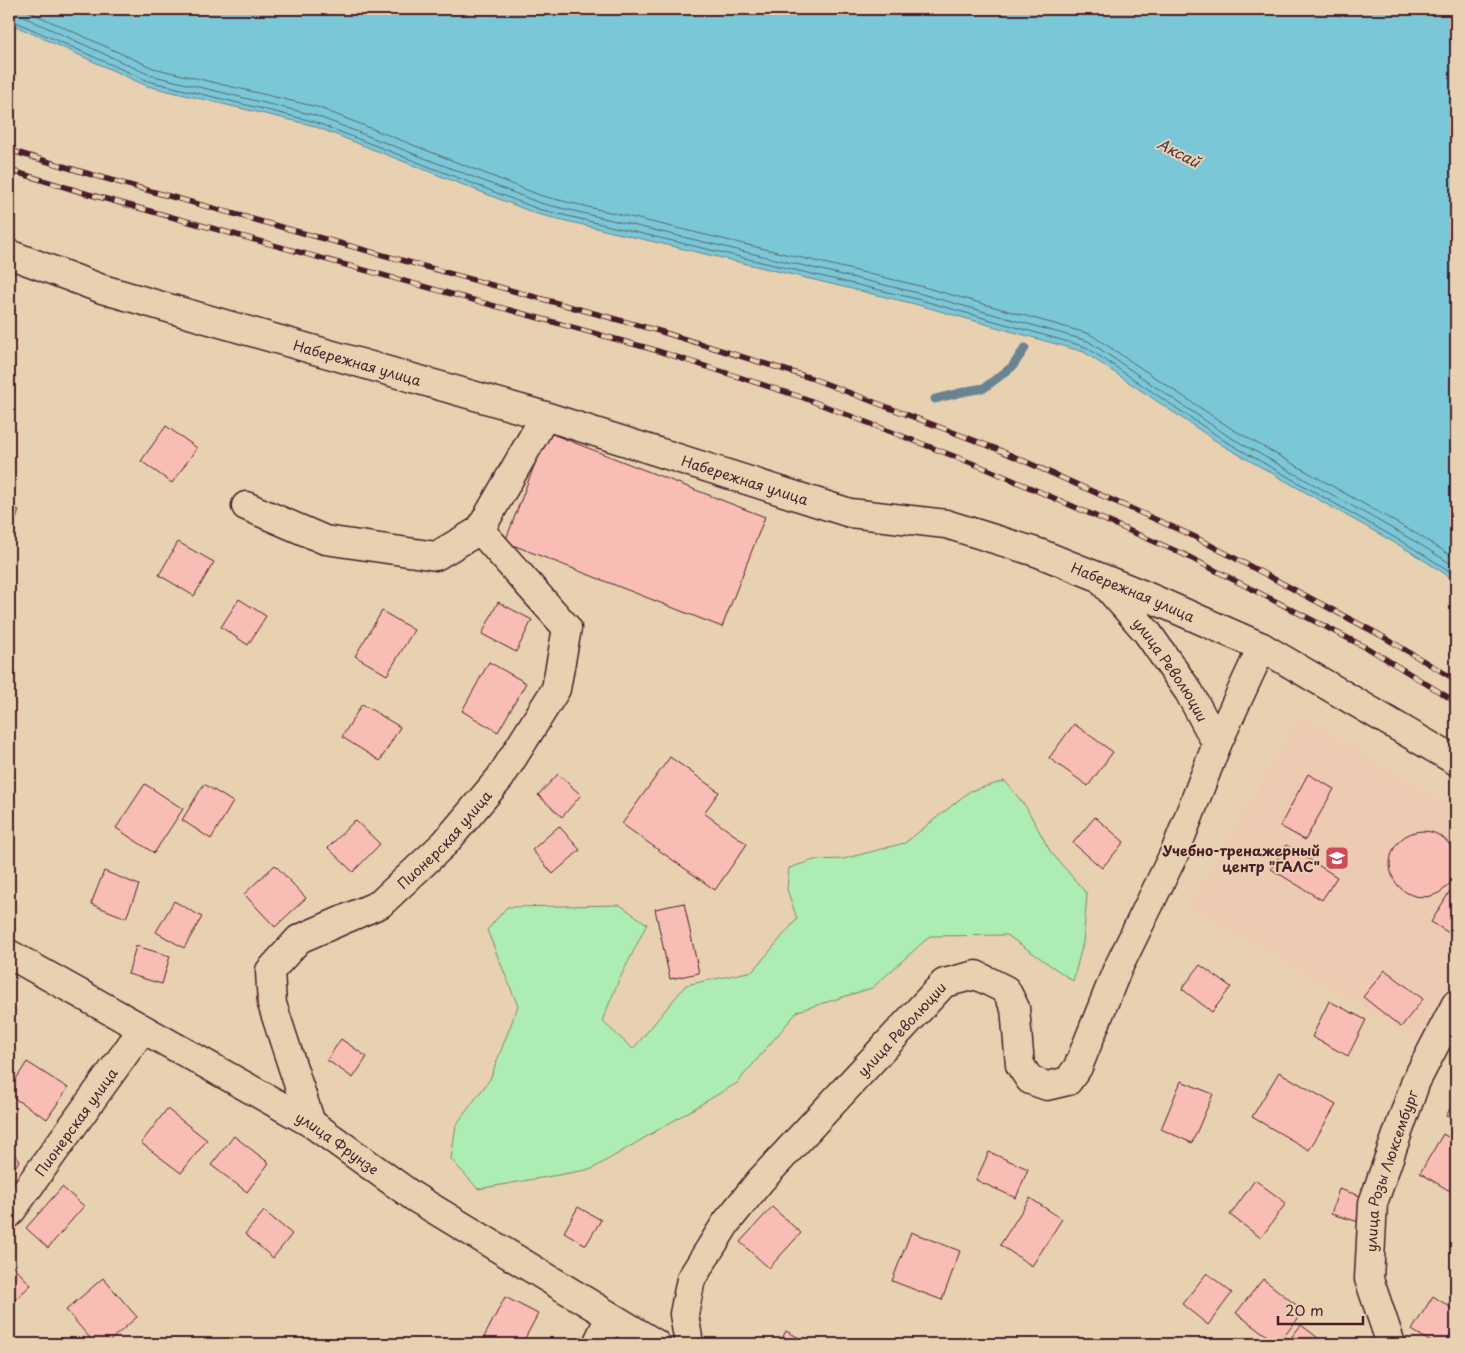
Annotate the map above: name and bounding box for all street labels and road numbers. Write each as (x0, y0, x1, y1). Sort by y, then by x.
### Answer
street label: Набережная улица (291, 334, 424, 391)
street label: Набережная улица (679, 450, 811, 510)
street label: Набережная улица (1068, 557, 1198, 627)
street label: улица Революции (1128, 613, 1214, 725)
street label: Пионерская улица (392, 785, 496, 893)
street label: улица Революции (852, 977, 951, 1081)
street label: Пионерская улица (29, 1063, 122, 1180)
street label: улица Розы Люксембург (1360, 1086, 1423, 1252)
street label: улица Фрунзе (292, 1106, 383, 1179)

